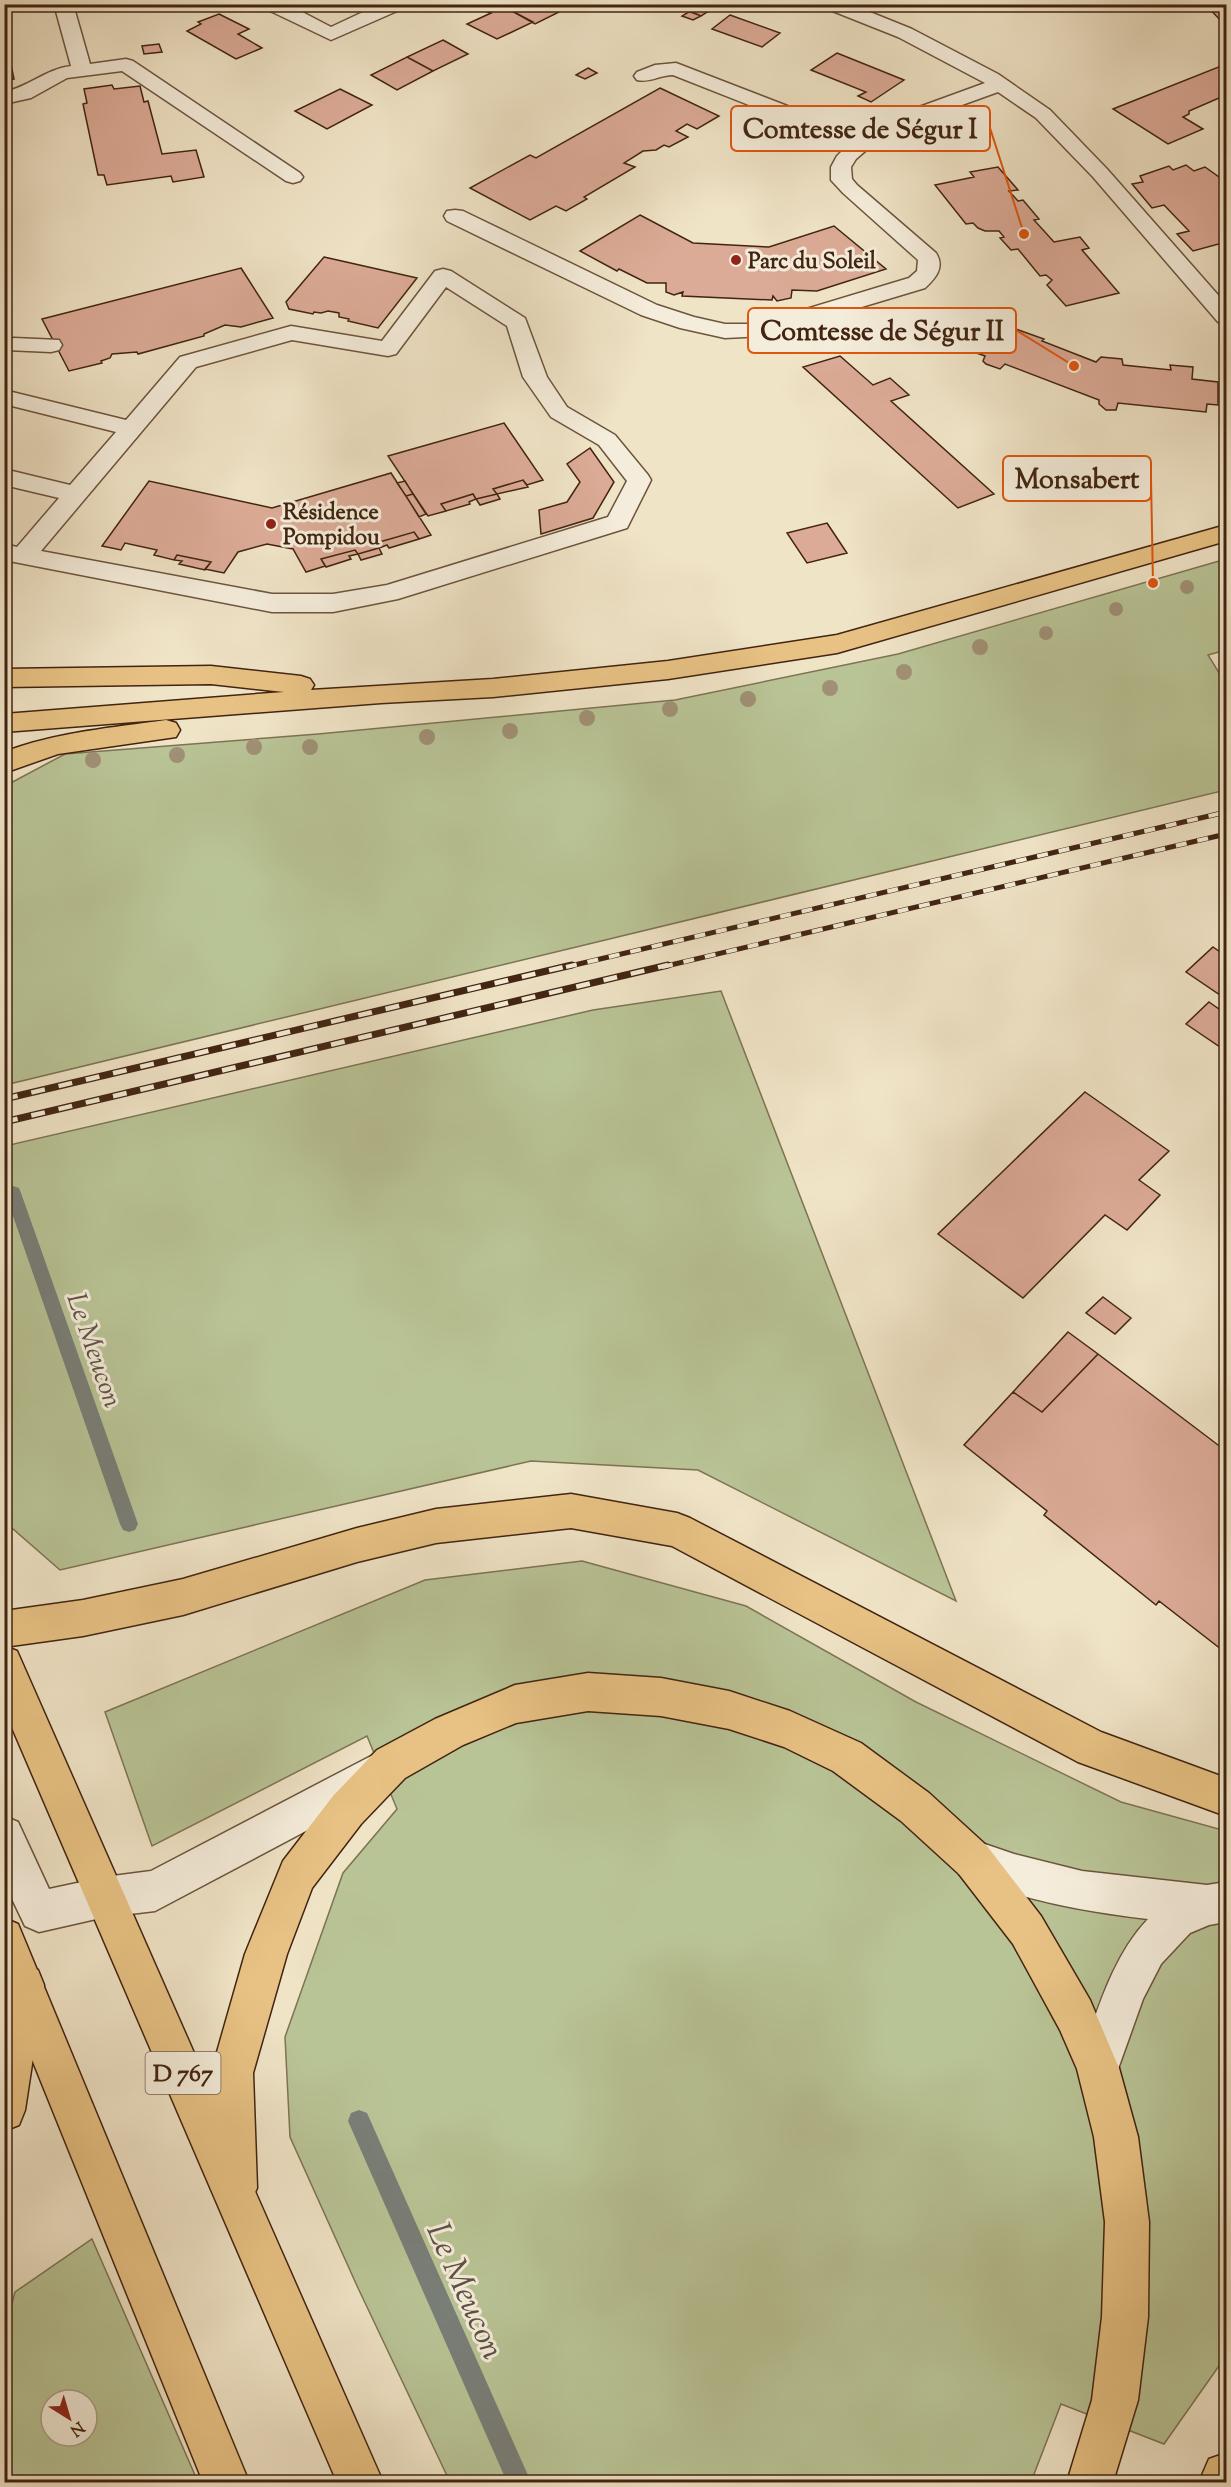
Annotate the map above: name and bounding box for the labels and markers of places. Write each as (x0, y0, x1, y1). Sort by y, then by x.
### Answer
callout: Comtesse de Ségur I (731, 106, 990, 151)
place label: Parc du Soleil (748, 247, 877, 279)
marker: Parc du Soleil (729, 253, 743, 267)
callout: Comtesse de Ségur II (748, 308, 1016, 353)
callout: Monsabert (1003, 456, 1151, 501)
place label: Résidence Pompidou (283, 498, 380, 555)
marker: Résidence Pompidou (264, 517, 278, 531)

